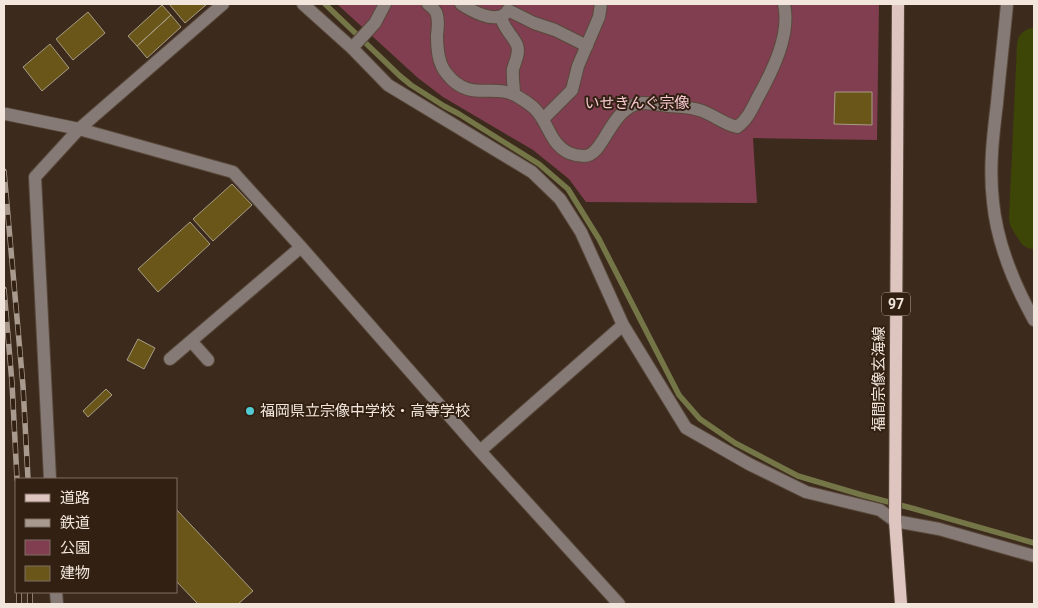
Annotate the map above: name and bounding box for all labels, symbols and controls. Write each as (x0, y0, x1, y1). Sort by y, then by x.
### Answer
park label: いせきんぐ宗像 (584, 94, 690, 112)
road number: 97 (882, 292, 910, 316)
street label: 福間宗像玄海線 (870, 326, 888, 432)
place label: 福岡県立宗像中学校・高等学校 (260, 402, 470, 420)
marker: 福岡県立宗像中学校・高等学校 (244, 405, 256, 417)
legend (15, 478, 178, 593)
text: 道路 (60, 489, 90, 507)
text: 鉄道 (60, 514, 90, 532)
text: 公園 (60, 539, 90, 557)
text: 建物 (60, 564, 90, 582)

